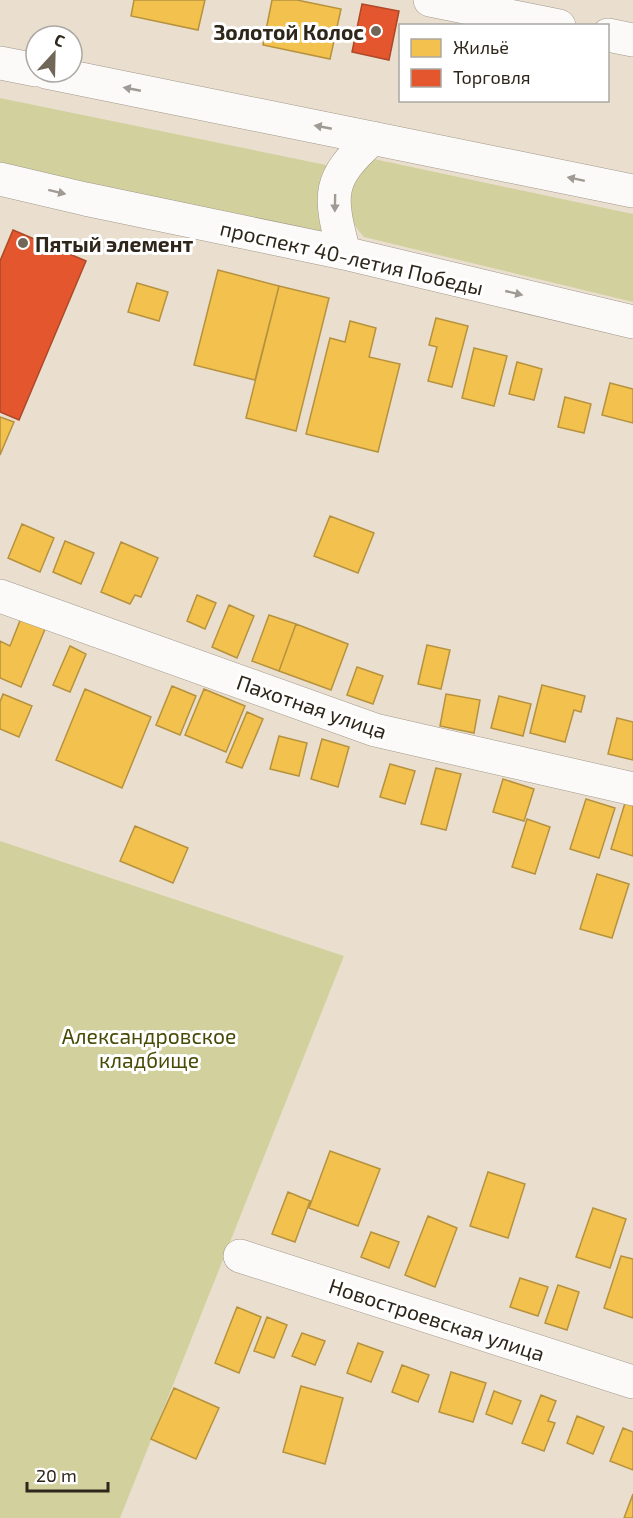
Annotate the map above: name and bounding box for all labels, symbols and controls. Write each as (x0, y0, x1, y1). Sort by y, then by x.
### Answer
place label: Золотой Колос (213, 19, 364, 44)
north arrow (24, 24, 84, 84)
marker: Золотой Колос (369, 24, 383, 38)
legend (399, 24, 609, 102)
text: С (52, 29, 68, 50)
text: Жильё (453, 36, 509, 58)
text: Торговля (453, 66, 531, 88)
one-way arrow (122, 84, 141, 93)
one-way arrow (313, 122, 332, 131)
one-way arrow (566, 174, 585, 183)
one-way arrow (48, 188, 66, 198)
one-way arrow (330, 193, 340, 212)
street label: проспект 40-летия Победы (218, 215, 486, 299)
place label: Пятый элемент (35, 231, 193, 256)
marker: Пятый элемент (16, 236, 30, 250)
one-way arrow (505, 289, 523, 299)
street label: Пахотная улица (233, 669, 390, 744)
park label: Александровское кладбище (62, 1023, 236, 1072)
street label: Новостроевская улица (326, 1272, 548, 1367)
scale bar (27, 1455, 108, 1493)
text: 20 m (36, 1464, 77, 1486)

